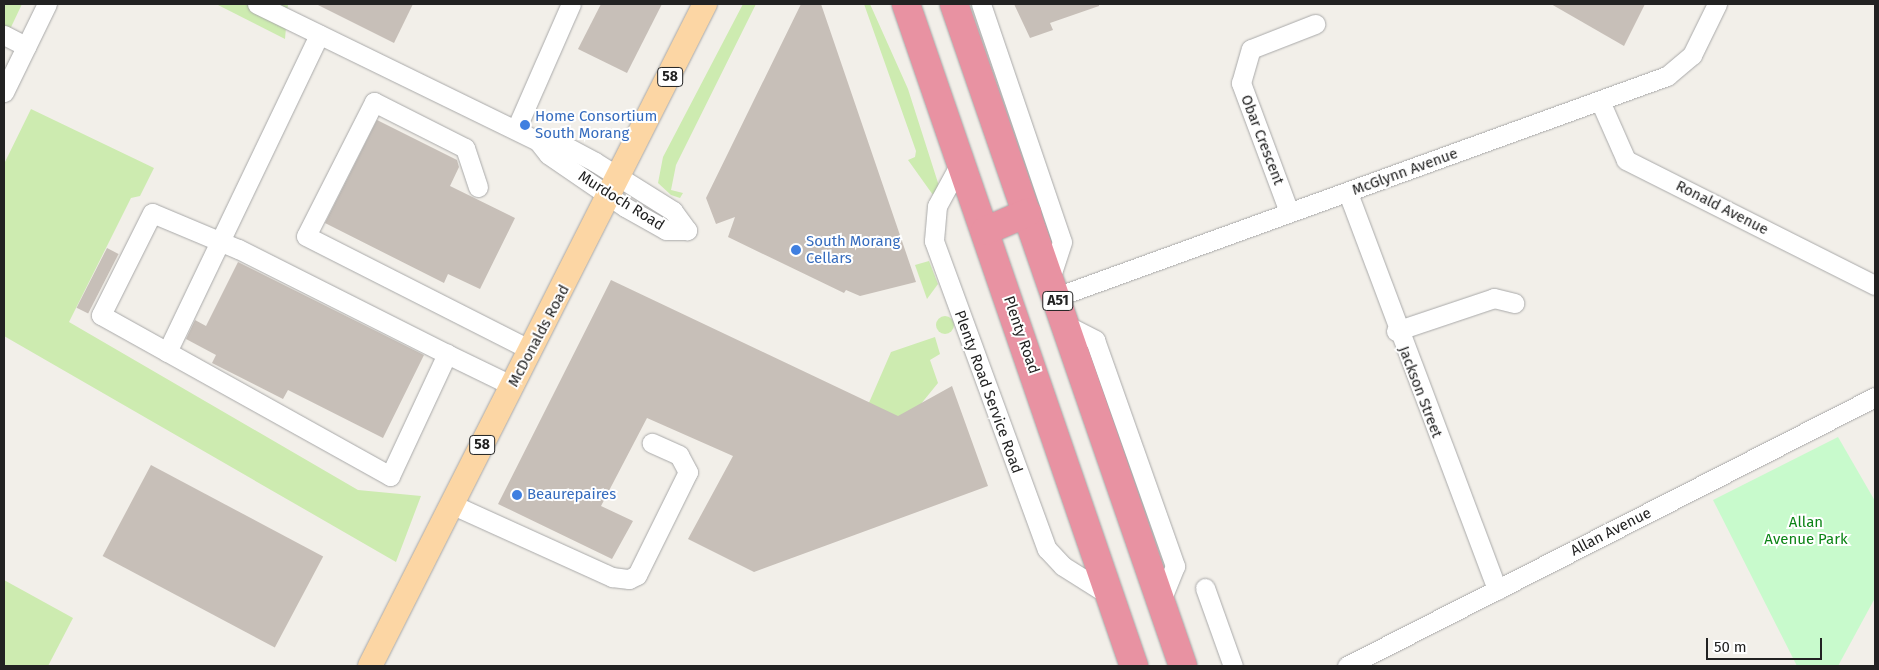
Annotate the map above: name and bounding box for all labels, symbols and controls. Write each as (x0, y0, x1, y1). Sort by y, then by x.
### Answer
road number: 58 (656, 66, 684, 88)
street label: Obar Crescent (1237, 92, 1287, 188)
place label: Home Consortium South Morang (535, 107, 657, 142)
marker: Home Consortium South Morang (519, 119, 531, 131)
street label: McGlynn Avenue (1350, 145, 1460, 199)
street label: Murdoch Road (575, 167, 667, 235)
street label: Ronald Avenue (1673, 177, 1771, 239)
place label: South Morang Cellars (806, 232, 900, 267)
marker: South Morang Cellars (790, 244, 802, 256)
street label: McDonalds Road (505, 282, 573, 390)
road number: A51 (1042, 290, 1074, 312)
street label: Plenty Road (999, 294, 1043, 376)
street label: Plenty Road Service Road (950, 308, 1026, 476)
street label: Jackson Street (1394, 344, 1446, 440)
road number: 58 (468, 434, 496, 456)
place label: Beaurepaires (527, 486, 616, 504)
marker: Beaurepaires (511, 489, 523, 501)
street label: Allan Avenue (1568, 504, 1654, 560)
park label: Allan Avenue Park (1764, 513, 1848, 548)
scale bar (1709, 628, 1825, 660)
text: 50 m (1714, 638, 1747, 656)

